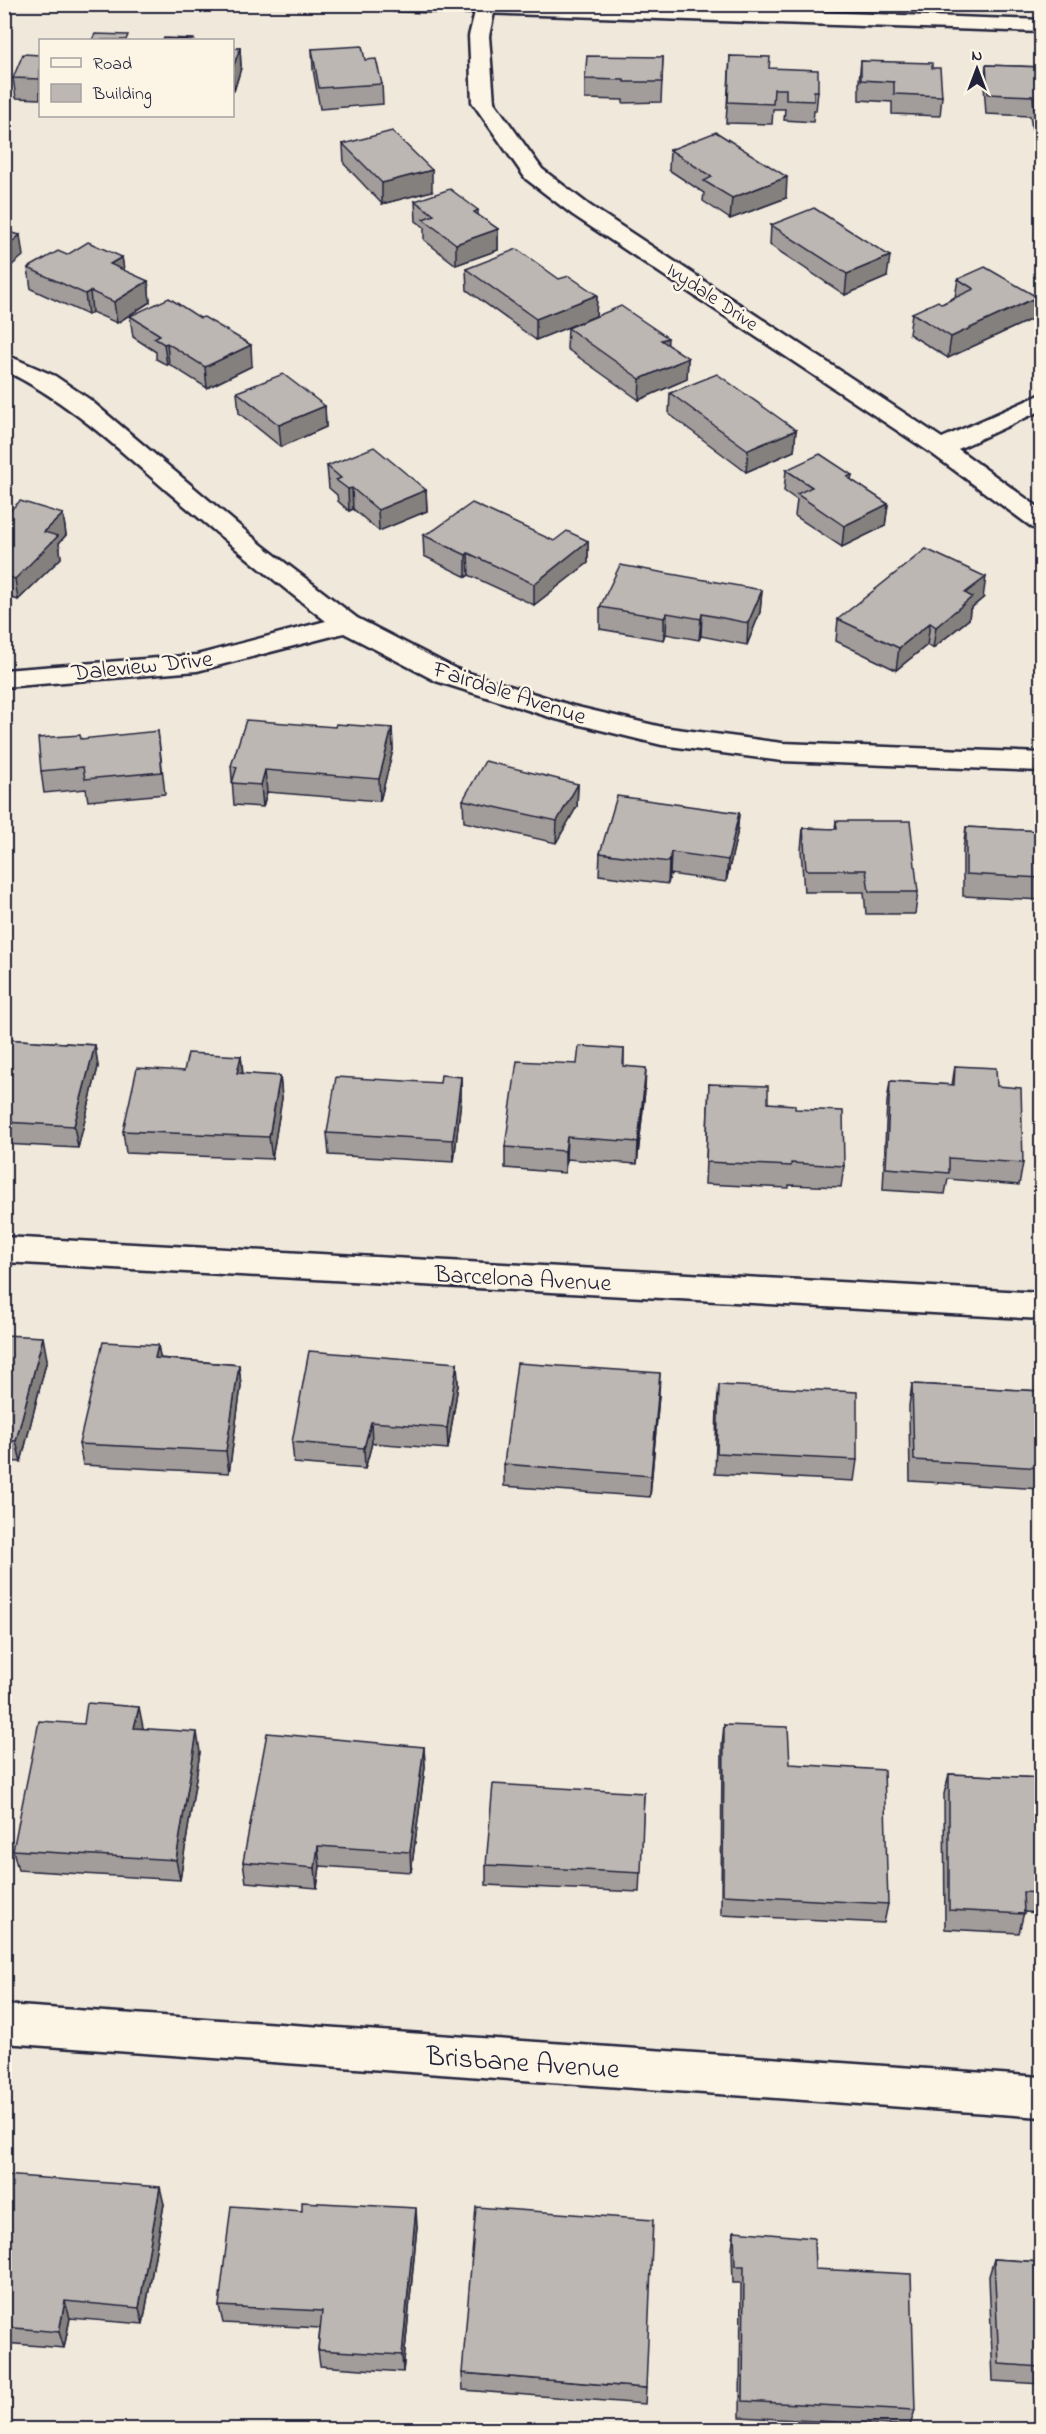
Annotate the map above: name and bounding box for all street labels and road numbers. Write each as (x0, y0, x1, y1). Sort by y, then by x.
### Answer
street label: Ivydale Drive (660, 257, 763, 340)
street label: Daleview Drive (69, 643, 215, 692)
street label: Fairdale Avenue (427, 653, 591, 736)
street label: Barcelona Avenue (433, 1258, 612, 1303)
street label: Brisbane Avenue (424, 2037, 621, 2092)

